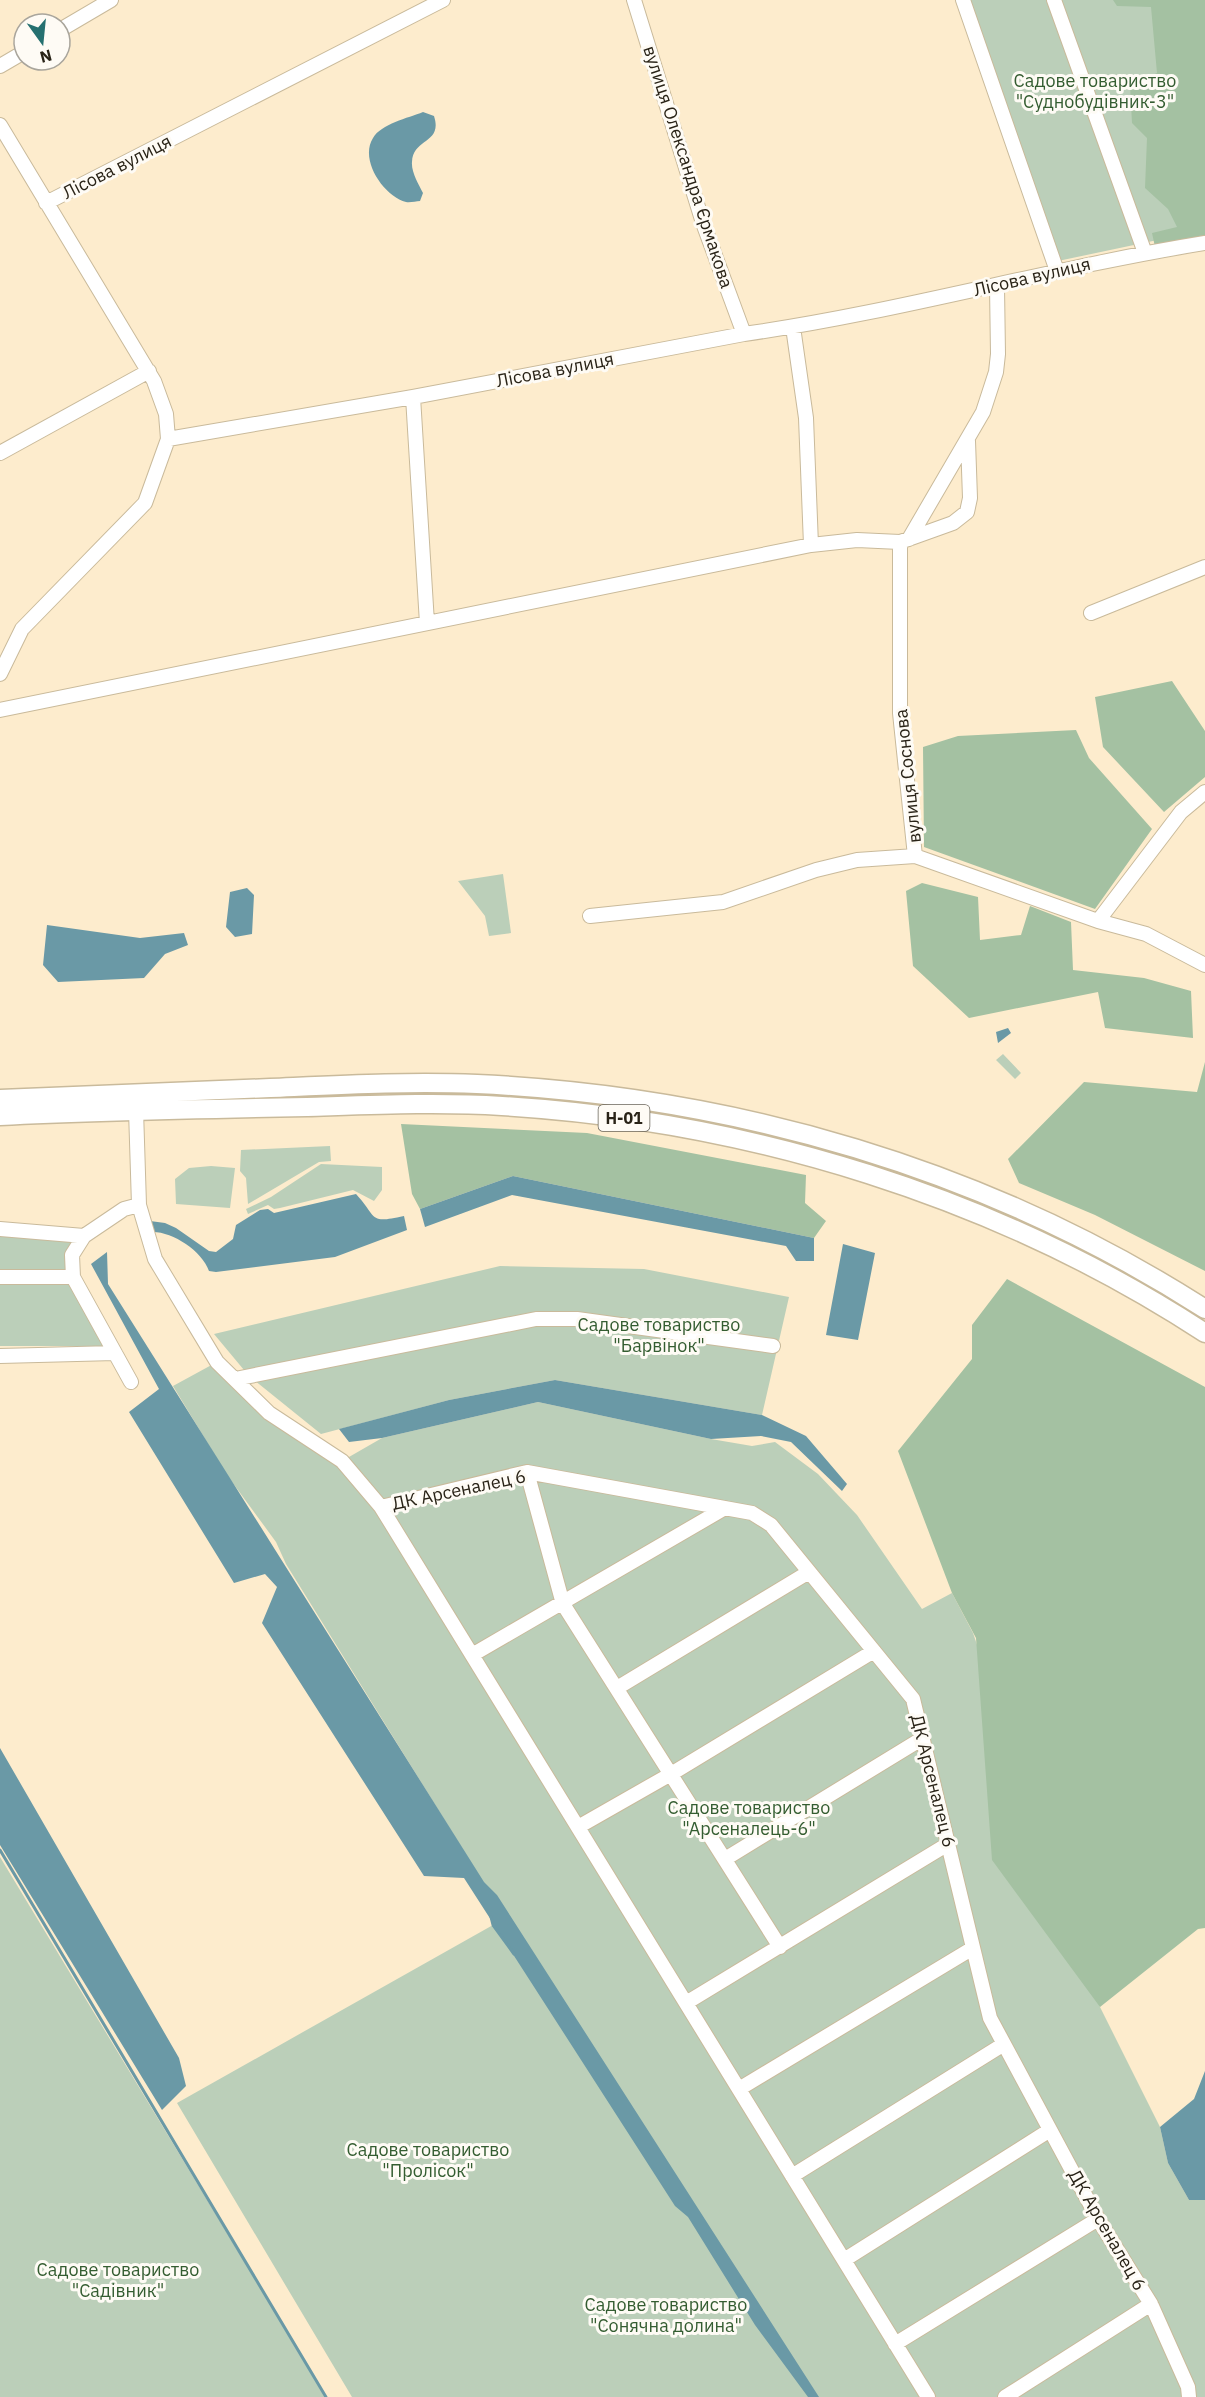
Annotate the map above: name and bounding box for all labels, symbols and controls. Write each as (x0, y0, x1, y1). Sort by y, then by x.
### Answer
north arrow (12, 12, 72, 72)
street label: вулиця Олександра Єрмакова (638, 43, 739, 291)
text: N (38, 45, 54, 68)
park label: Садове товариство "Суднобудівник-3" (1014, 69, 1176, 113)
street label: Лісова вулиця (58, 129, 175, 204)
street label: Лісова вулиця (971, 252, 1093, 301)
street label: Лісова вулиця (494, 347, 616, 392)
street label: вулиця Соснова (889, 708, 926, 844)
road number: Н-01 (598, 1105, 650, 1131)
park label: Садове товариство "Барвінок" (578, 1313, 740, 1357)
street label: ДК Арсеналец 6 (390, 1464, 528, 1515)
street label: ДК Арсеналец 6 (906, 1712, 961, 1850)
park label: Садове товариство "Арсеналець-6" (668, 1796, 830, 1840)
park label: Садове товариство "Пролісок" (347, 2138, 509, 2182)
street label: ДК Арсеналец 6 (1063, 2165, 1151, 2295)
park label: Садове товариство "Садівник" (37, 2258, 199, 2302)
park label: Садове товариство "Сонячна долина" (585, 2293, 747, 2337)

